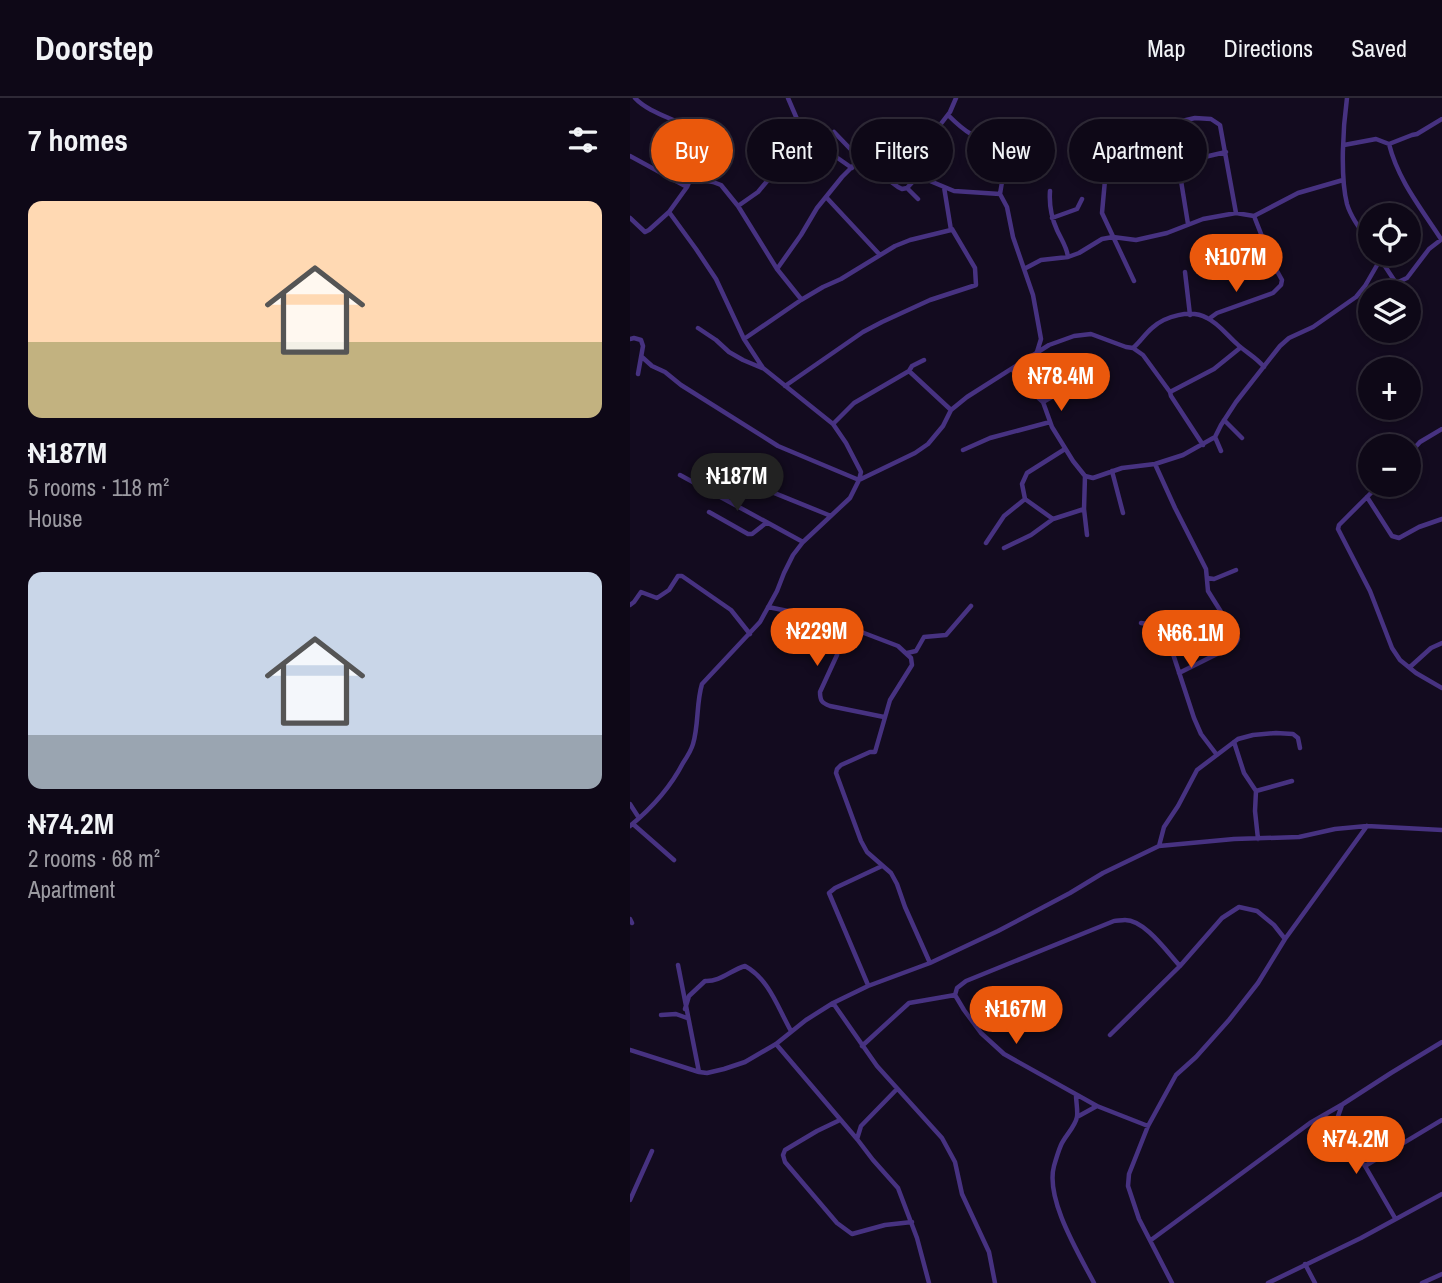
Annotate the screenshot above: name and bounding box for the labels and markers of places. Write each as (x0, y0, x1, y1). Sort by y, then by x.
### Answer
pin: ₦107M (1187, 234, 1285, 294)
pin: ₦78.4M (1004, 354, 1118, 413)
pin: ₦187M (688, 454, 786, 513)
pin: ₦229M (768, 608, 866, 668)
pin: ₦66.1M (1134, 610, 1248, 670)
pin: ₦167M (967, 986, 1065, 1046)
pin: ₦74.2M (1299, 1116, 1413, 1176)

